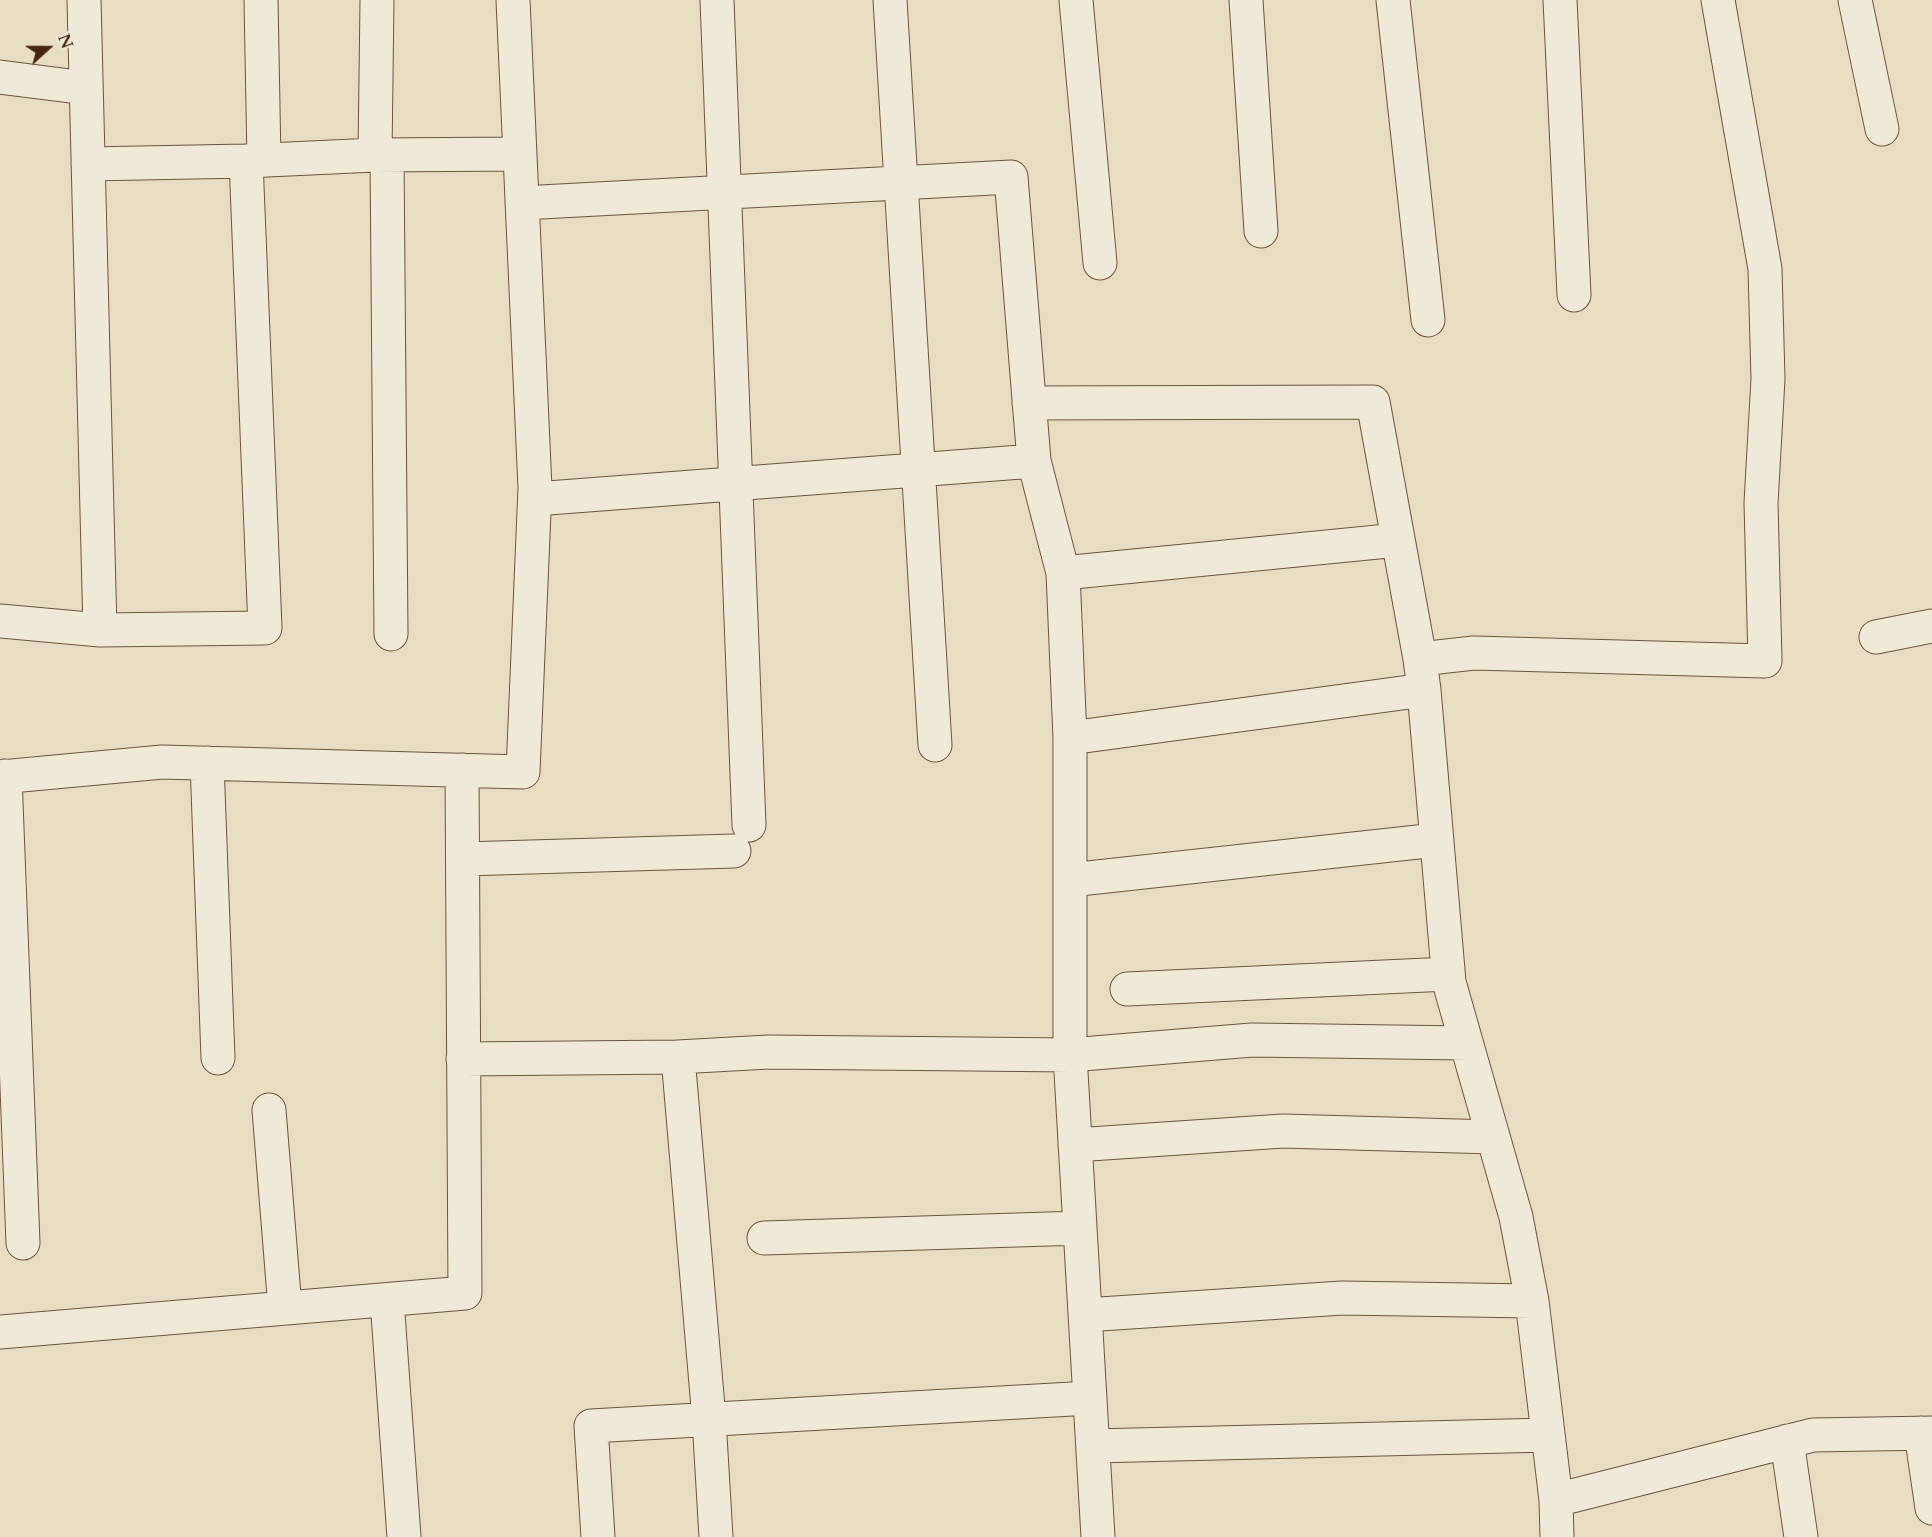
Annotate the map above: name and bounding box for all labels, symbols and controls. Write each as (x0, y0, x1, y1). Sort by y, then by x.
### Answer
north arrow (18, 18, 78, 78)
text: N (52, 31, 78, 52)

